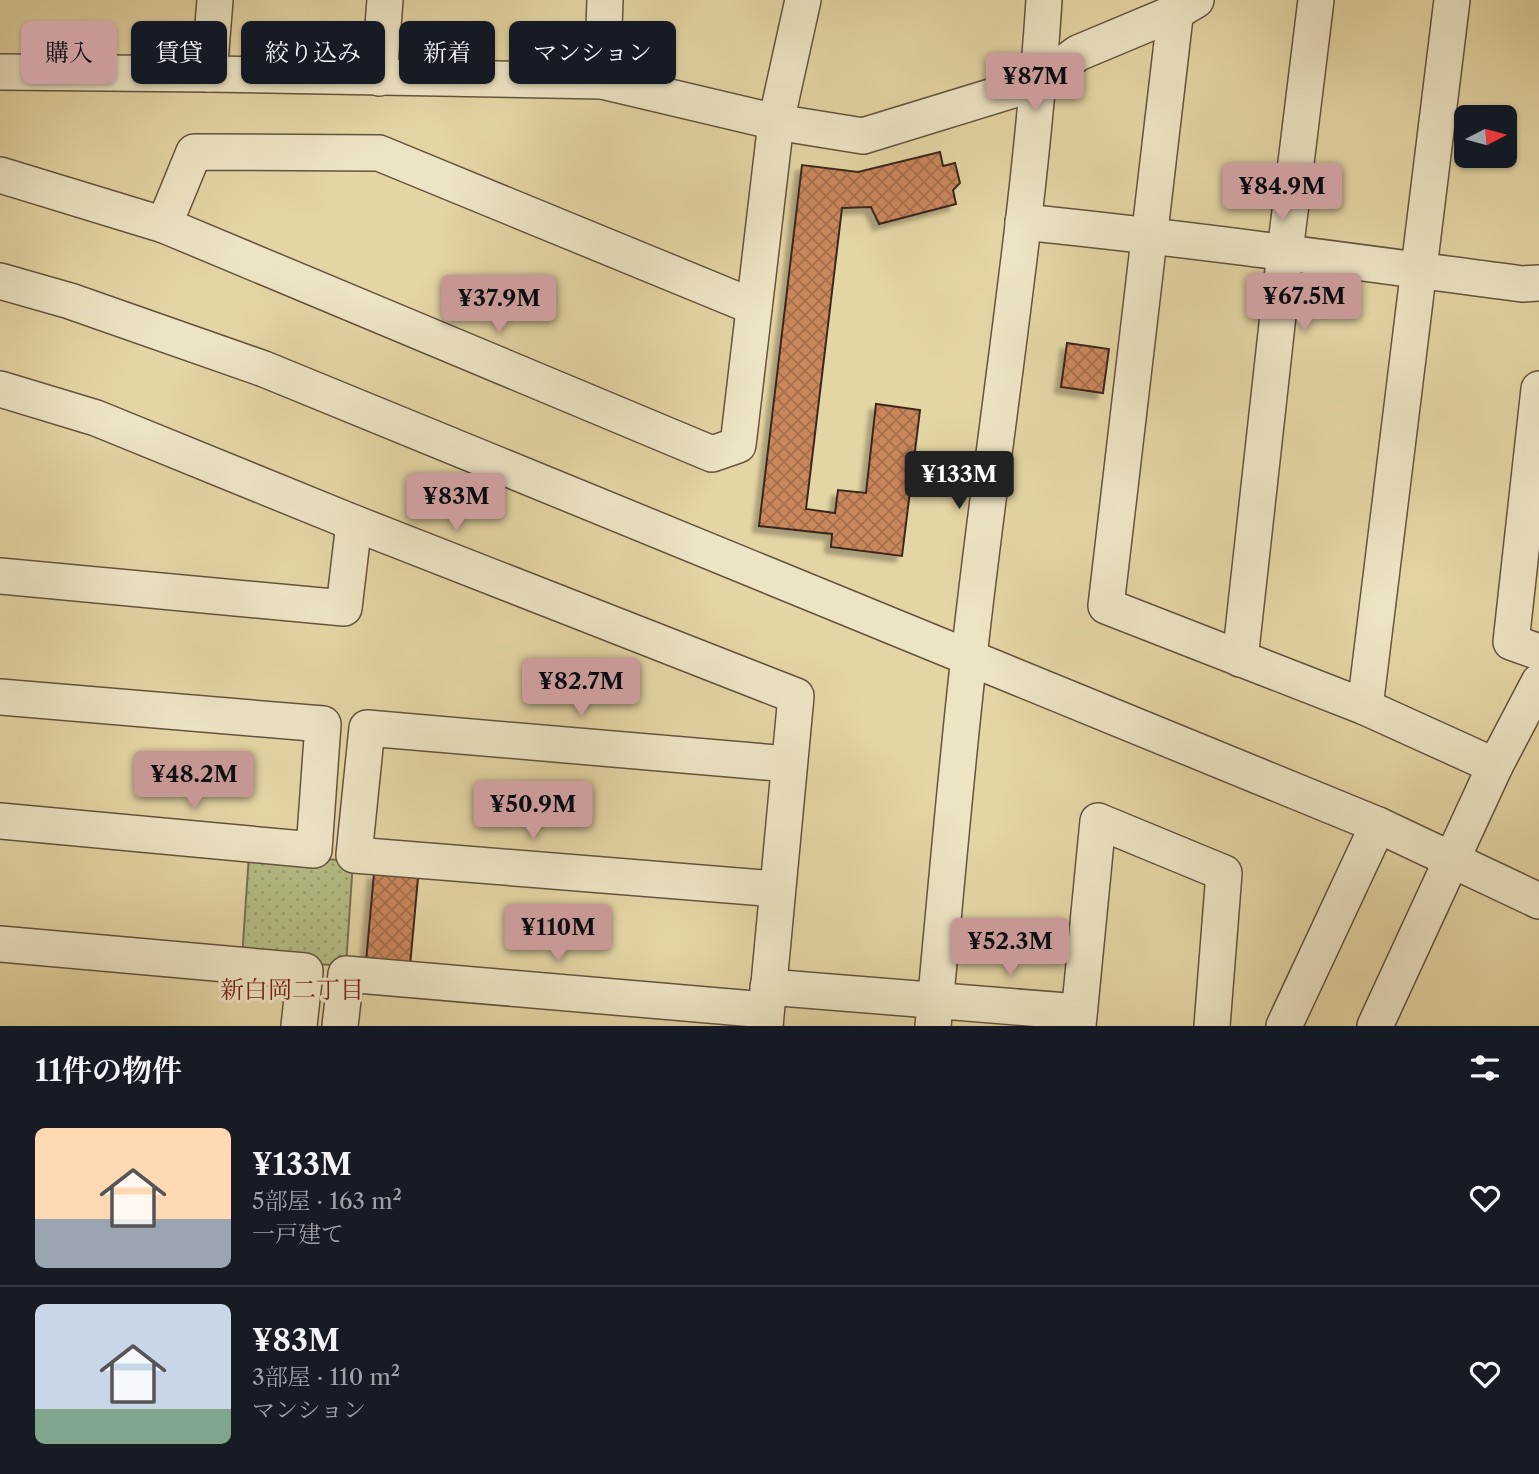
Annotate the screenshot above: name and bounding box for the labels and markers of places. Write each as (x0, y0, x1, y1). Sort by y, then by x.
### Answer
pin: ¥87M (994, 54, 1076, 113)
pin: ¥84.9M (1225, 164, 1339, 223)
pin: ¥67.5M (1247, 274, 1361, 333)
pin: ¥37.9M (442, 276, 556, 335)
pin: ¥133M (910, 452, 1008, 511)
pin: ¥83M (415, 474, 497, 533)
pin: ¥82.7M (524, 658, 638, 718)
pin: ¥48.2M (137, 752, 251, 811)
pin: ¥50.9M (476, 782, 590, 841)
pin: ¥110M (509, 904, 607, 964)
pin: ¥52.3M (953, 918, 1067, 978)

